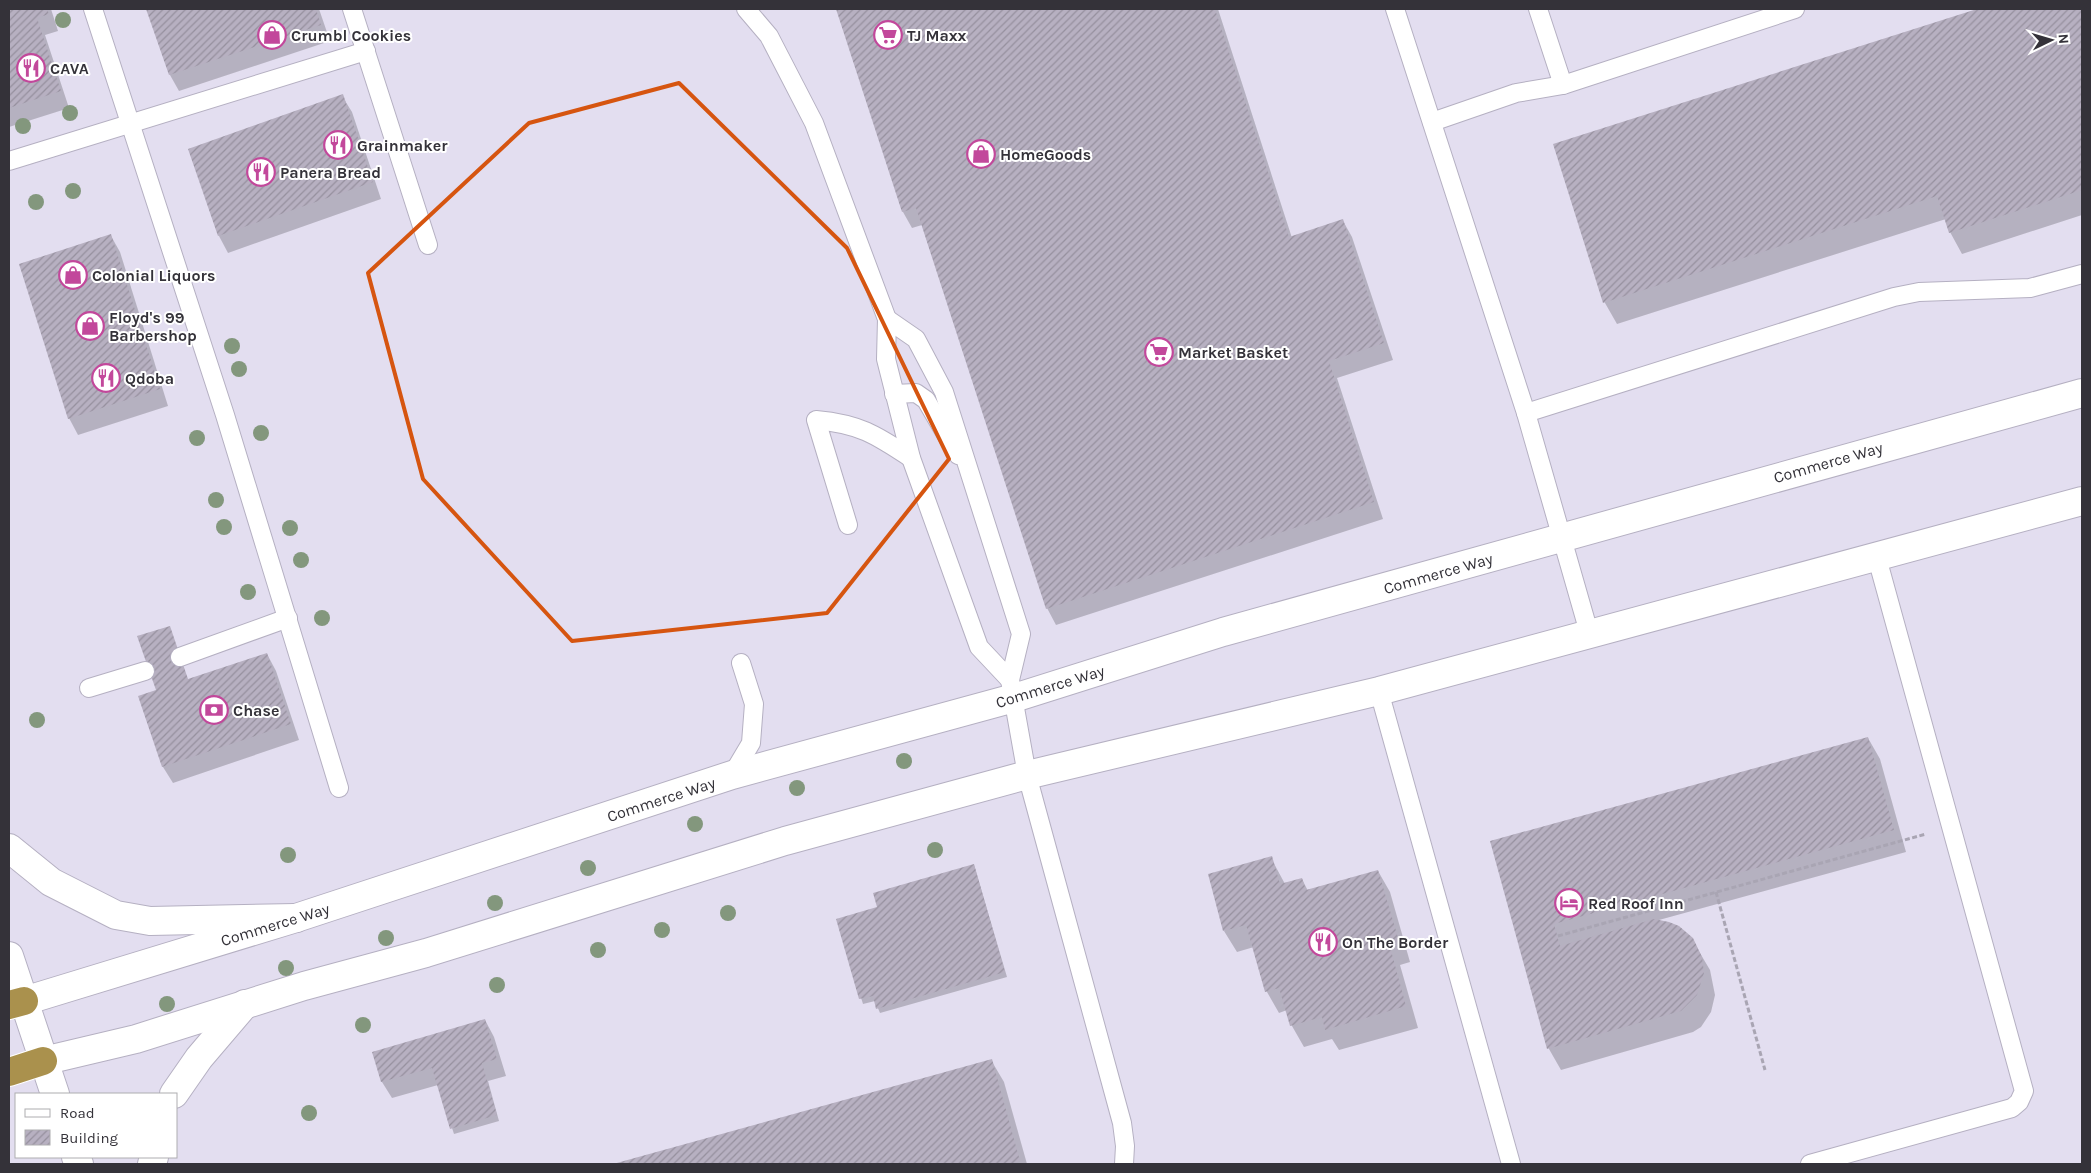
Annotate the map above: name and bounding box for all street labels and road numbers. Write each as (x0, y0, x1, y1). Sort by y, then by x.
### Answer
street label: Commerce Way (1771, 438, 1886, 487)
street label: Commerce Way (1381, 549, 1496, 598)
street label: Commerce Way (993, 661, 1107, 712)
street label: Commerce Way (605, 773, 718, 826)
street label: Commerce Way (218, 899, 332, 950)

